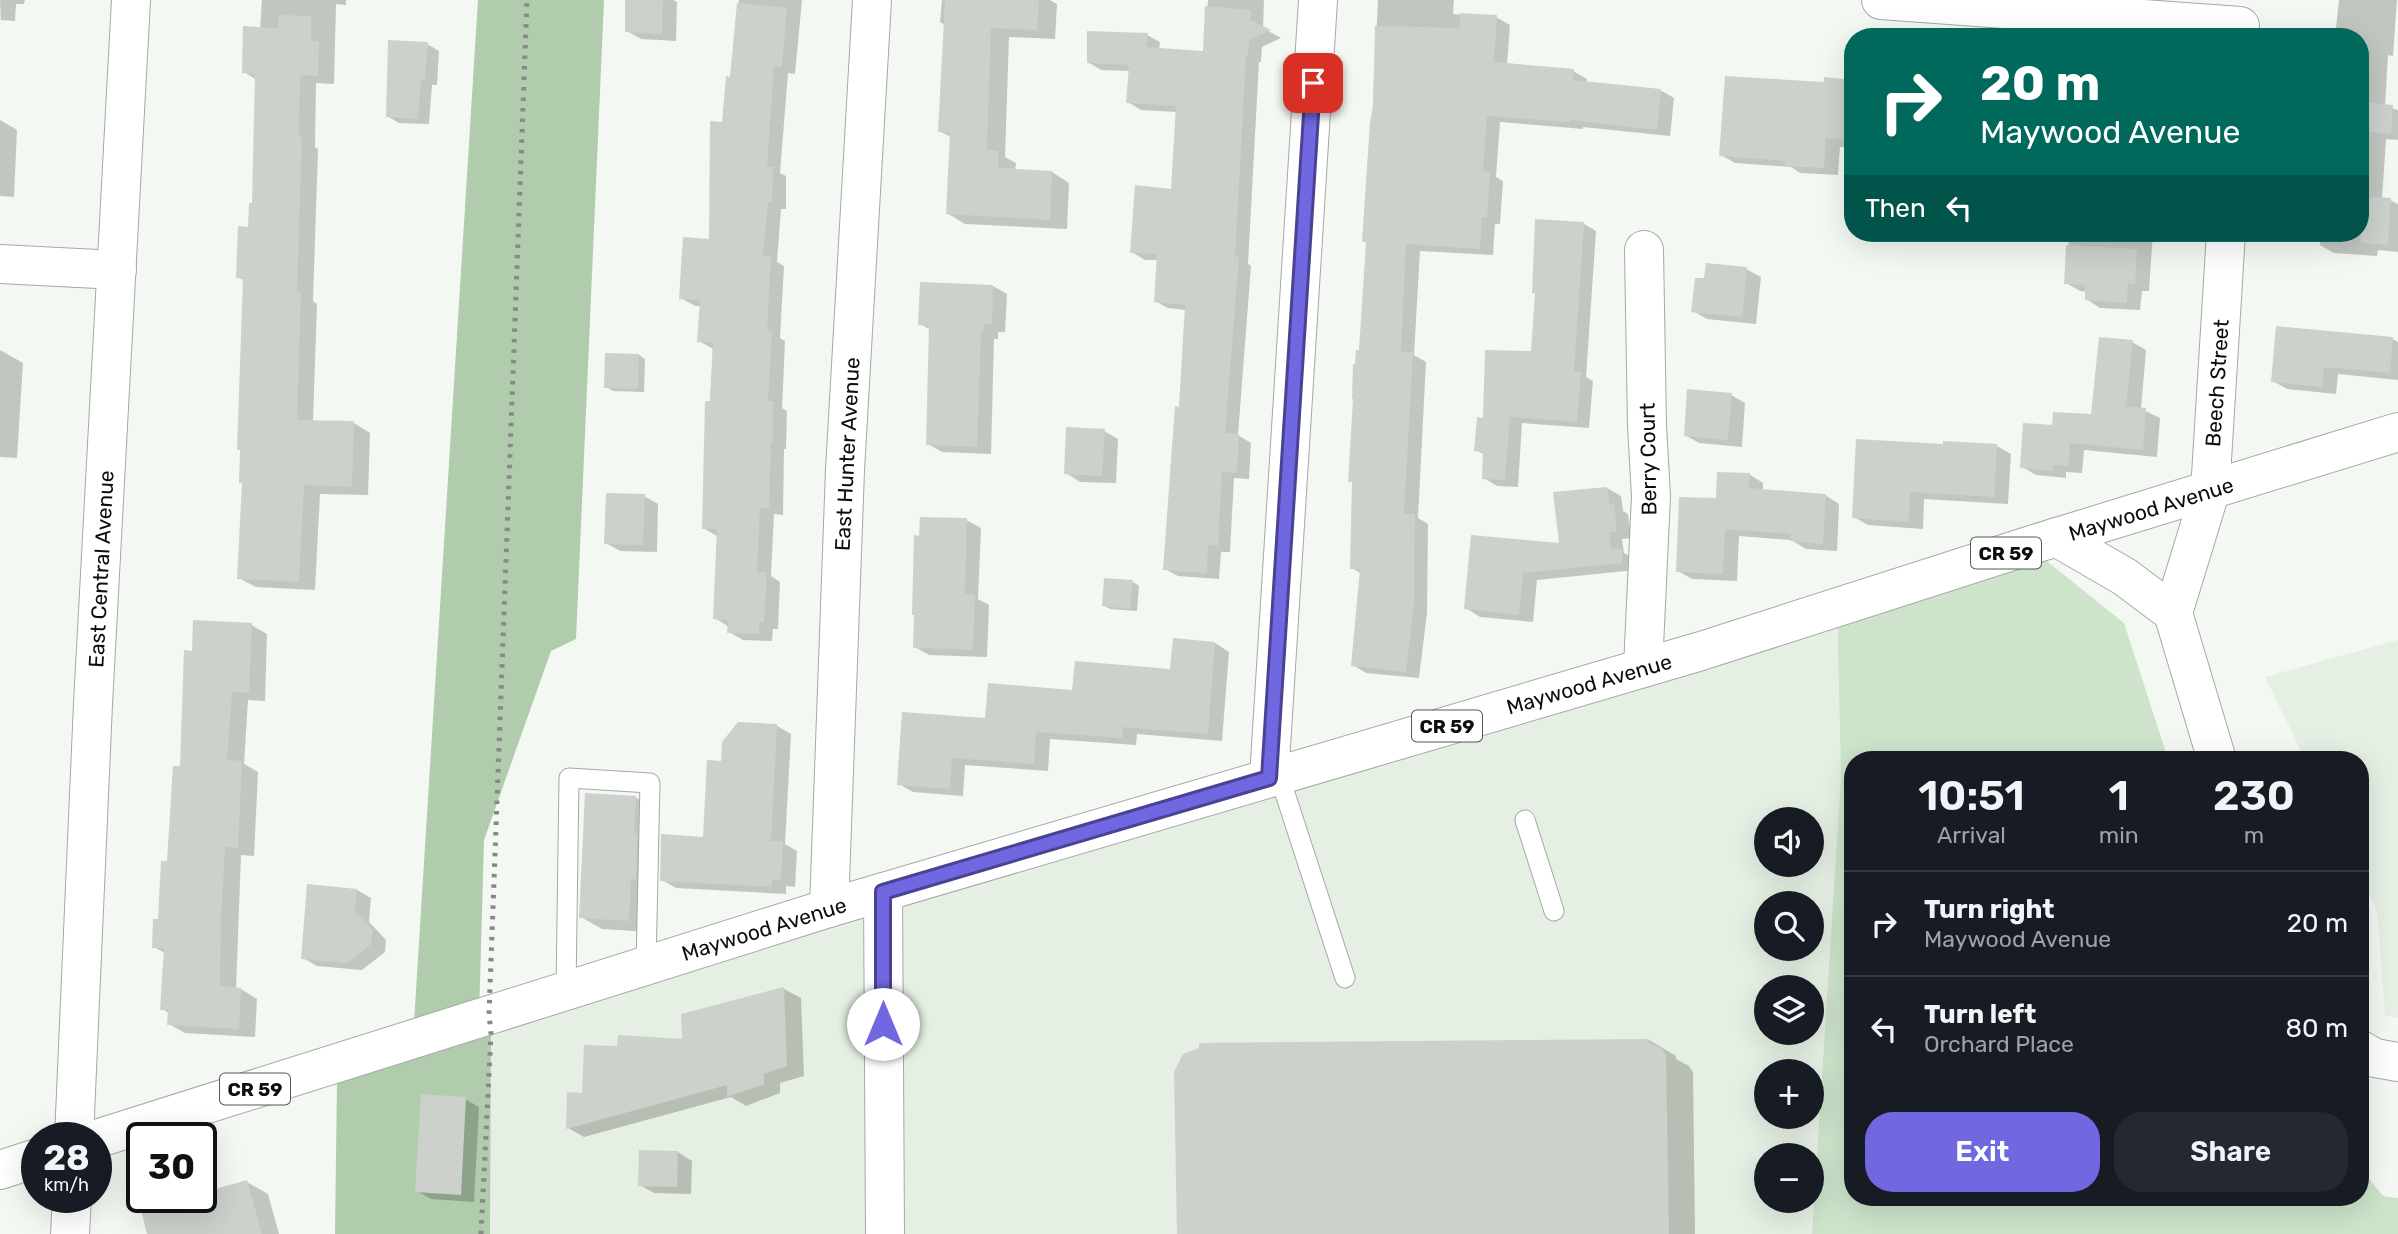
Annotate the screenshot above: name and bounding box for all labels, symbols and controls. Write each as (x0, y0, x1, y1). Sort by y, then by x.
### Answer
pin (1283, 53, 1343, 113)
text: 20 m (1980, 54, 2101, 112)
icon: right (1865, 56, 1956, 147)
icon: arrive (1294, 64, 1332, 102)
text: Maywood Avenue (1980, 113, 2240, 151)
icon: left (1940, 189, 1978, 227)
text: Then (1865, 193, 1926, 224)
street label: Beech Street (2200, 318, 2234, 448)
street label: East Hunter Avenue (829, 356, 865, 552)
street label: Berry Court (1635, 402, 1661, 516)
street label: East Central Avenue (83, 470, 119, 668)
street label: Maywood Avenue (2066, 472, 2236, 546)
road number: CR 59 (1971, 538, 2041, 568)
street label: Maywood Avenue (1503, 648, 1675, 720)
road number: CR 59 (1412, 710, 1482, 741)
text: 10:51 (1918, 771, 2025, 821)
text: 1 (2109, 771, 2129, 821)
text: 230 (2213, 771, 2295, 821)
map controls (1754, 807, 1824, 1213)
button: sound (1754, 807, 1824, 877)
text: Arrival (1937, 821, 2006, 849)
text: min (2099, 821, 2139, 849)
text: m (2244, 821, 2264, 849)
button: search (1754, 891, 1824, 961)
street label: Maywood Avenue (679, 892, 849, 966)
text: Turn right (1924, 894, 2054, 925)
icon: right (1865, 905, 1903, 943)
text: 20 m (2287, 908, 2348, 939)
text: Maywood Avenue (1924, 925, 2111, 953)
button: layers (1754, 975, 1824, 1045)
position arrow (846, 987, 920, 1061)
text: Turn left (1924, 999, 2036, 1030)
icon: left (1865, 1010, 1903, 1048)
text: 80 m (2285, 1013, 2348, 1044)
text: Orchard Place (1924, 1030, 2074, 1058)
button: + (1754, 1059, 1824, 1129)
road number: CR 59 (220, 1074, 290, 1105)
button: Exit (1865, 1112, 2100, 1192)
button: Share (2114, 1112, 2348, 1192)
speed limit sign: 30 (126, 1122, 217, 1213)
text: 28 (43, 1137, 90, 1179)
button: − (1754, 1143, 1824, 1213)
text: km/h (44, 1174, 89, 1196)

